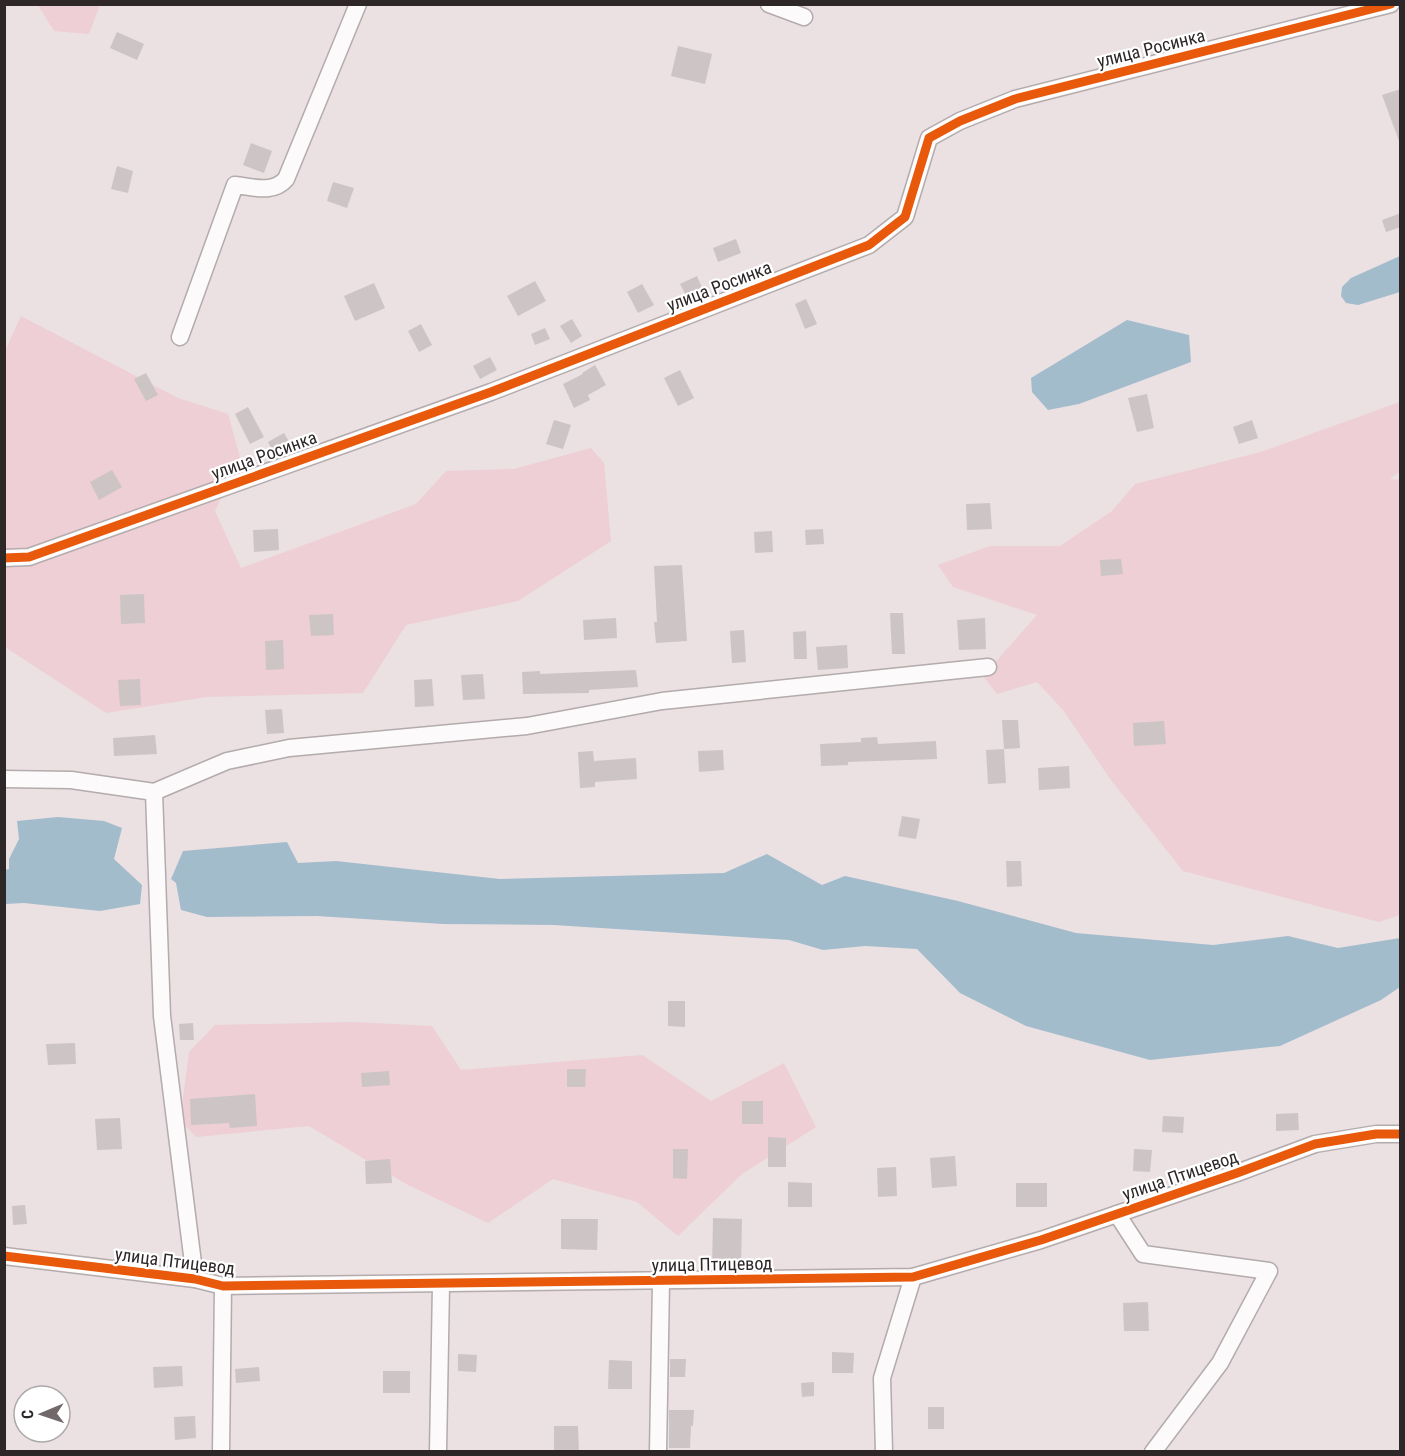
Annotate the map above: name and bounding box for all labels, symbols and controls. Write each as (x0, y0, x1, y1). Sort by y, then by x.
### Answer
street label: улица Росинка (1095, 24, 1207, 72)
street label: улица Росинка (664, 256, 774, 316)
street label: улица Росинка (208, 426, 320, 484)
street label: улица Птицевод (1120, 1145, 1241, 1205)
street label: улица Птицевод (114, 1243, 237, 1279)
street label: улица Птицевод (651, 1252, 773, 1276)
north arrow (12, 1384, 72, 1444)
text: С (18, 1410, 37, 1419)

